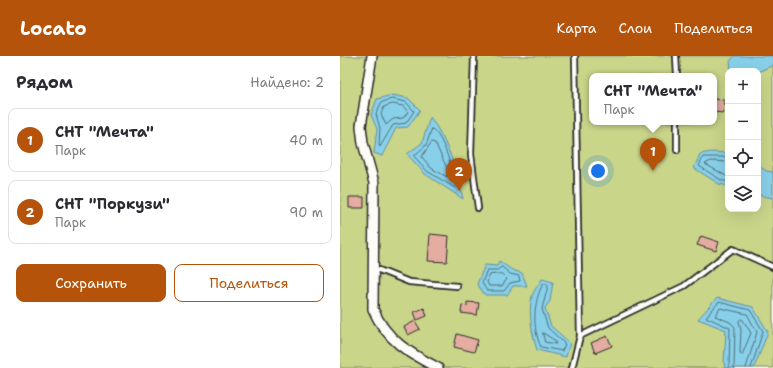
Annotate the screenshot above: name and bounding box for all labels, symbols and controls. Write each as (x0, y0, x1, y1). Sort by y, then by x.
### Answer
text: Locato (20, 16, 87, 41)
text: Карта (556, 19, 597, 37)
text: Слои (619, 19, 652, 37)
text: Поделиться (674, 19, 753, 37)
map controls (725, 68, 761, 212)
button: + (725, 68, 761, 104)
text: Рядом (16, 71, 73, 93)
popup (589, 73, 717, 125)
text: Найдено: 2 (250, 74, 324, 91)
text: СНТ "Мечта" (604, 81, 702, 101)
text: Парк (604, 101, 634, 118)
button: − (725, 104, 761, 140)
text: СНТ "Мечта" (55, 122, 154, 142)
text: 1 (27, 132, 33, 149)
text: 40 m (289, 132, 323, 149)
pin: 1 (640, 138, 666, 171)
button: locate (725, 140, 761, 176)
text: Парк (55, 142, 86, 159)
pin: 2 (446, 158, 472, 191)
your location (588, 161, 608, 181)
button: layers (725, 176, 761, 212)
text: СНТ "Поркузи" (55, 194, 170, 214)
text: 2 (25, 204, 35, 221)
text: 90 m (289, 204, 323, 221)
text: Парк (55, 214, 86, 231)
button: Сохранить (16, 264, 166, 302)
button: Поделиться (174, 264, 324, 302)

